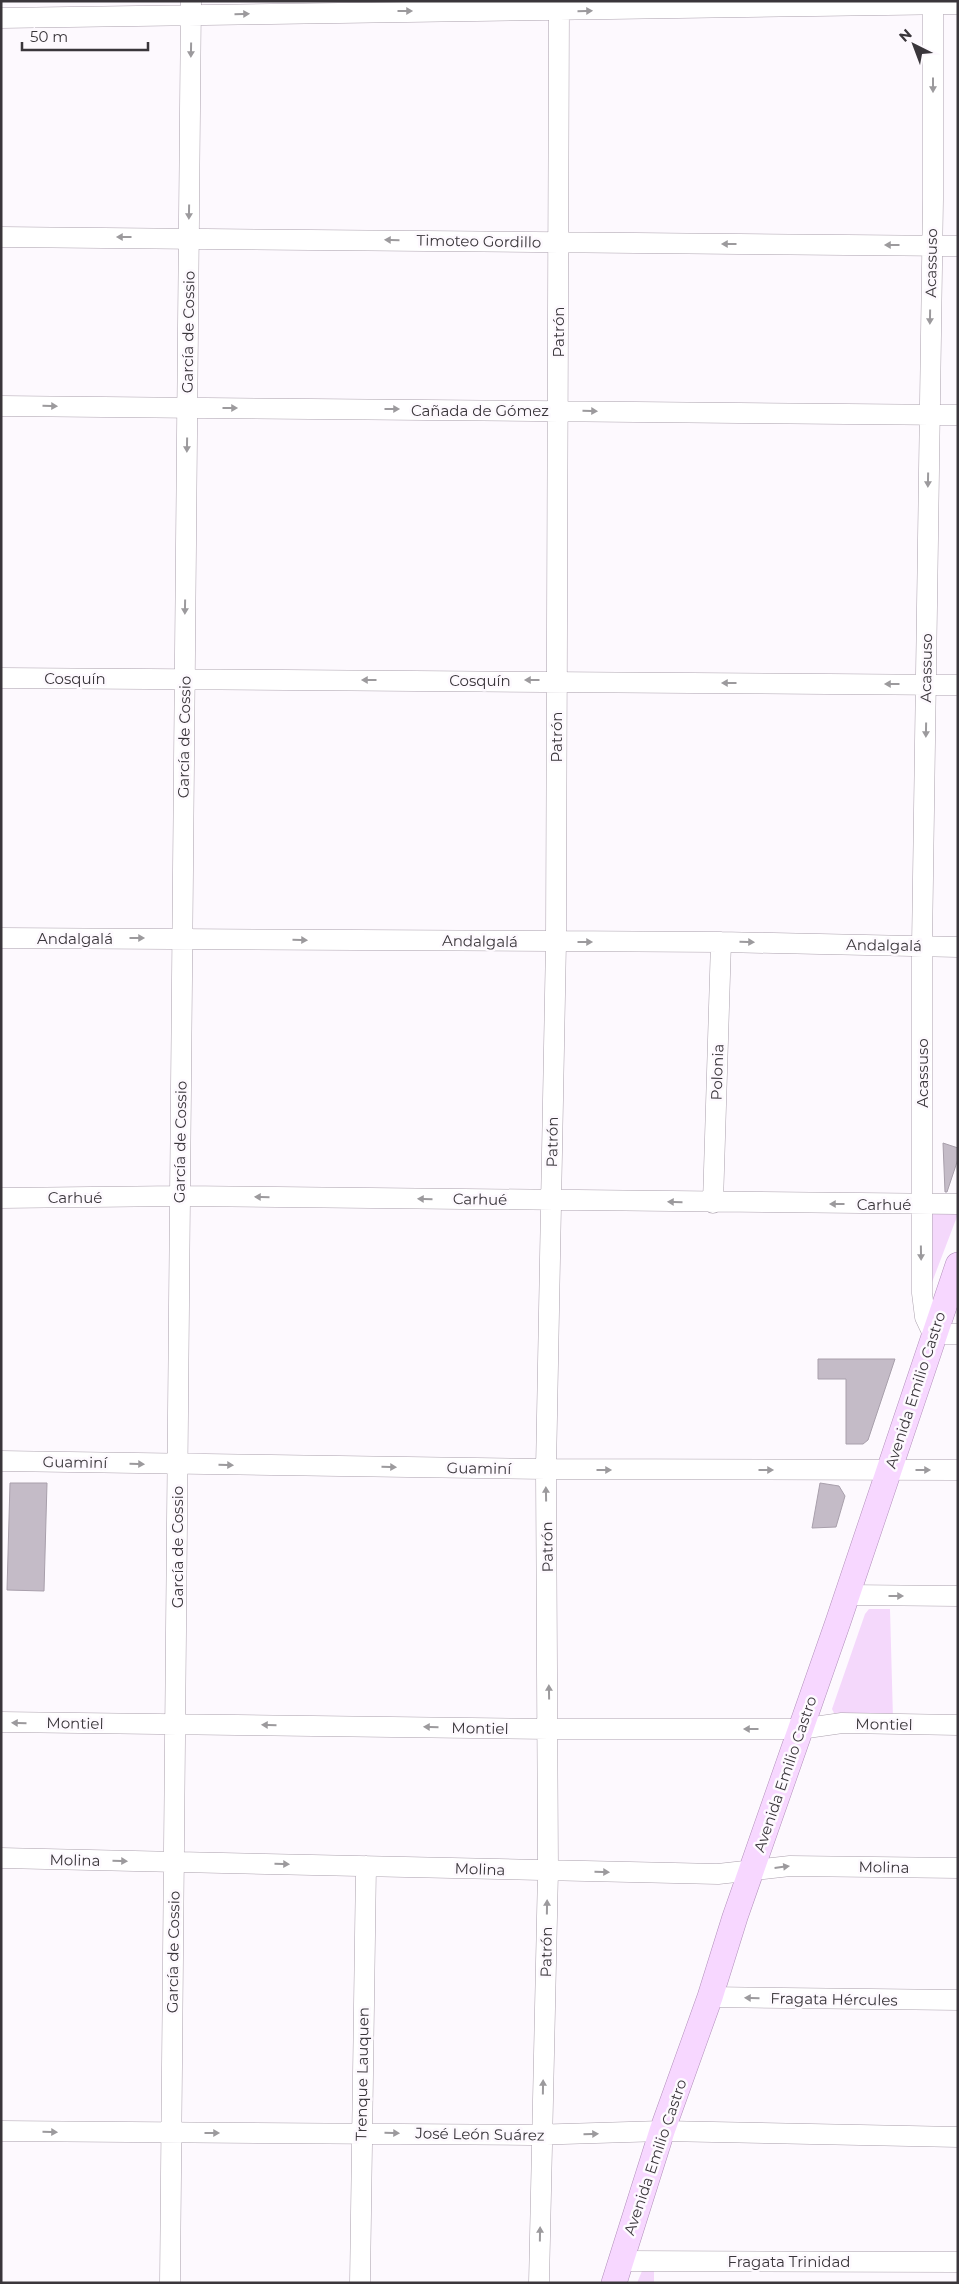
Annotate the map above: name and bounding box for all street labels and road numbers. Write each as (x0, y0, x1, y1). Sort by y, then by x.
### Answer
street label: Acassuso (921, 228, 941, 298)
street label: Timoteo Gordillo (416, 230, 542, 252)
street label: García de Cossio (177, 271, 199, 393)
street label: Patrón (549, 307, 568, 357)
street label: Cañada de Gómez (411, 401, 549, 420)
street label: Acassuso (916, 633, 936, 703)
street label: Cosquín (44, 669, 106, 688)
street label: Cosquín (449, 671, 511, 690)
street label: García de Cossio (173, 676, 195, 798)
street label: Patrón (547, 712, 566, 762)
street label: Andalgalá (37, 929, 113, 948)
street label: Andalgalá (442, 931, 518, 951)
street label: Andalgalá (846, 935, 922, 955)
street label: Acassuso (913, 1038, 932, 1108)
street label: Polonia (707, 1043, 727, 1101)
street label: García de Cossio (169, 1081, 191, 1203)
street label: Patrón (542, 1116, 562, 1168)
street label: Carhué (48, 1188, 102, 1207)
street label: Carhué (453, 1189, 507, 1209)
street label: Carhué (857, 1195, 911, 1214)
street label: Avenida Emilio Castro (881, 1309, 949, 1471)
street label: Guaminí (43, 1452, 108, 1472)
street label: Guaminí (447, 1458, 512, 1478)
street label: García de Cossio (168, 1486, 187, 1608)
street label: Patrón (537, 1521, 557, 1573)
street label: Avenida Emilio Castro (749, 1693, 821, 1855)
street label: Montiel (46, 1713, 104, 1733)
street label: Montiel (855, 1714, 913, 1734)
street label: Montiel (451, 1718, 509, 1738)
street label: Molina (49, 1850, 101, 1870)
street label: Molina (858, 1857, 910, 1877)
street label: Molina (454, 1859, 506, 1879)
street label: García de Cossio (162, 1891, 184, 2013)
street label: Patrón (536, 1926, 556, 1978)
street label: Fragata Hércules (770, 1988, 898, 2010)
street label: Trenque Lauquen (351, 2007, 373, 2141)
street label: Avenida Emilio Castro (619, 2076, 691, 2238)
street label: José León Suárez (414, 2123, 545, 2145)
street label: Fragata Trinidad (728, 2252, 851, 2271)

